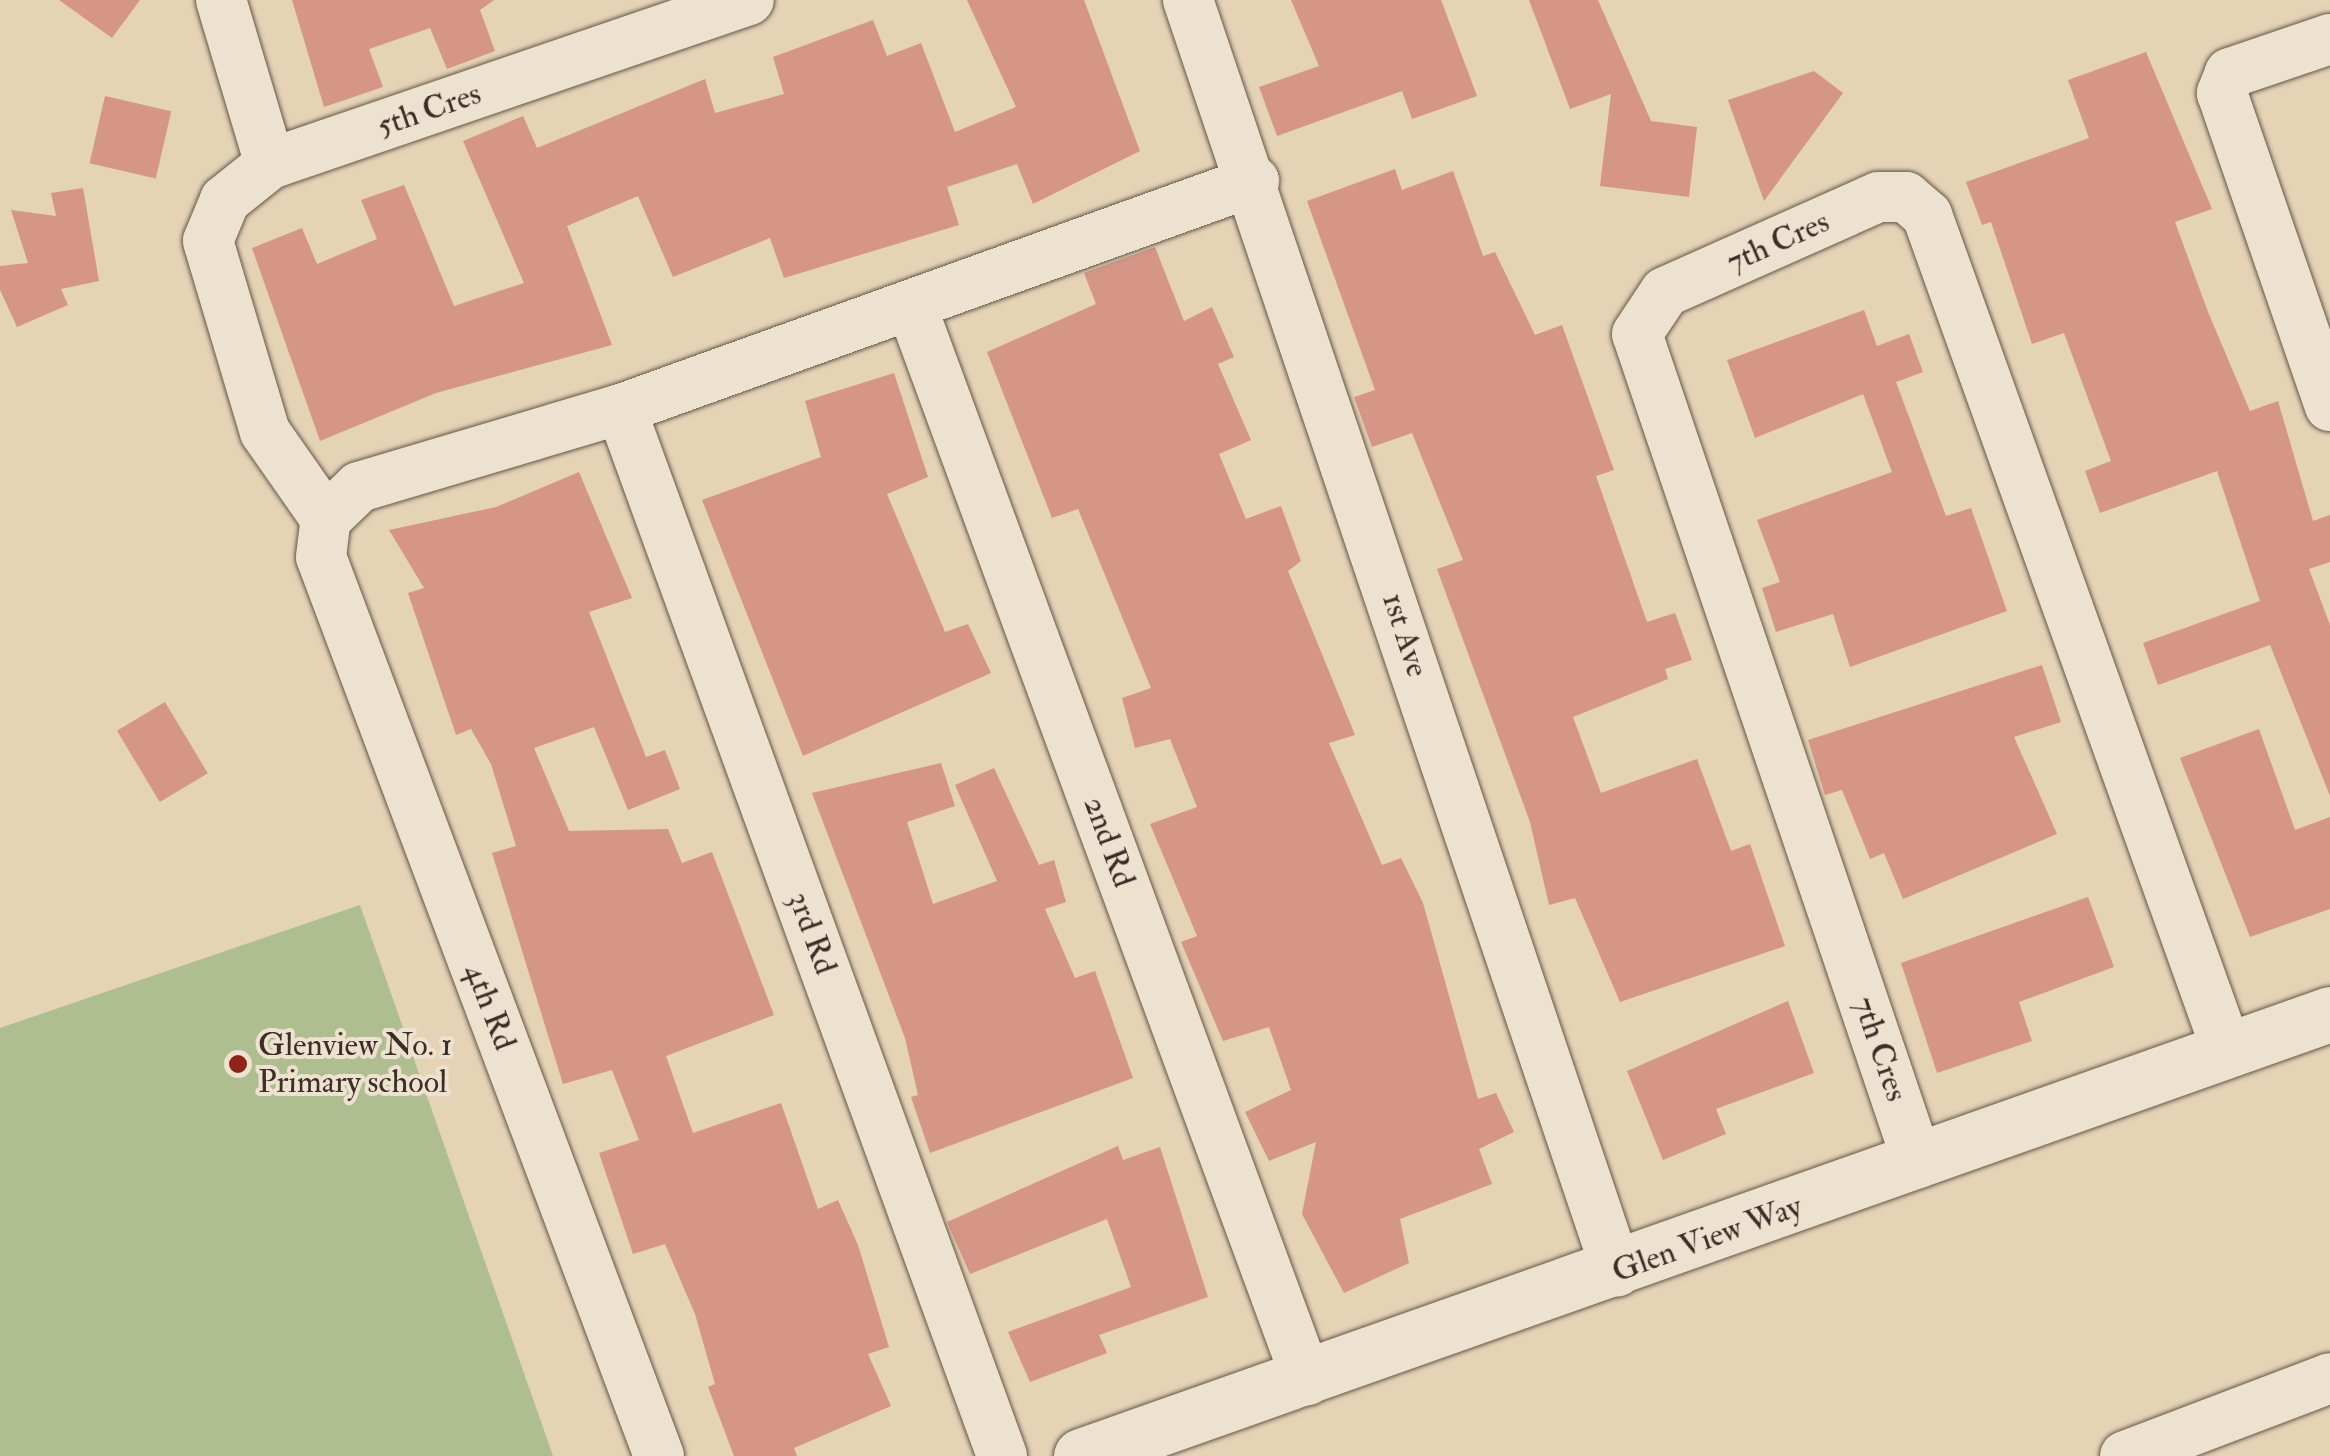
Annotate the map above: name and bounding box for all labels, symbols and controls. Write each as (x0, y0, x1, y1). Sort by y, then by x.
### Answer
street label: 5th Cres (372, 74, 486, 146)
street label: 7th Cres (1721, 203, 1835, 281)
street label: 1st Ave (1373, 588, 1437, 682)
street label: 2nd Rd (1075, 792, 1143, 892)
street label: 3rd Rd (779, 887, 845, 979)
street label: 4th Rd (456, 958, 524, 1056)
street label: 7th Cres (1844, 992, 1916, 1106)
place label: Glenview No. 1 Primary school (258, 1027, 452, 1102)
marker: Glenview No. 1 Primary school (227, 1053, 249, 1075)
street label: Glen View Way (1607, 1187, 1807, 1291)

